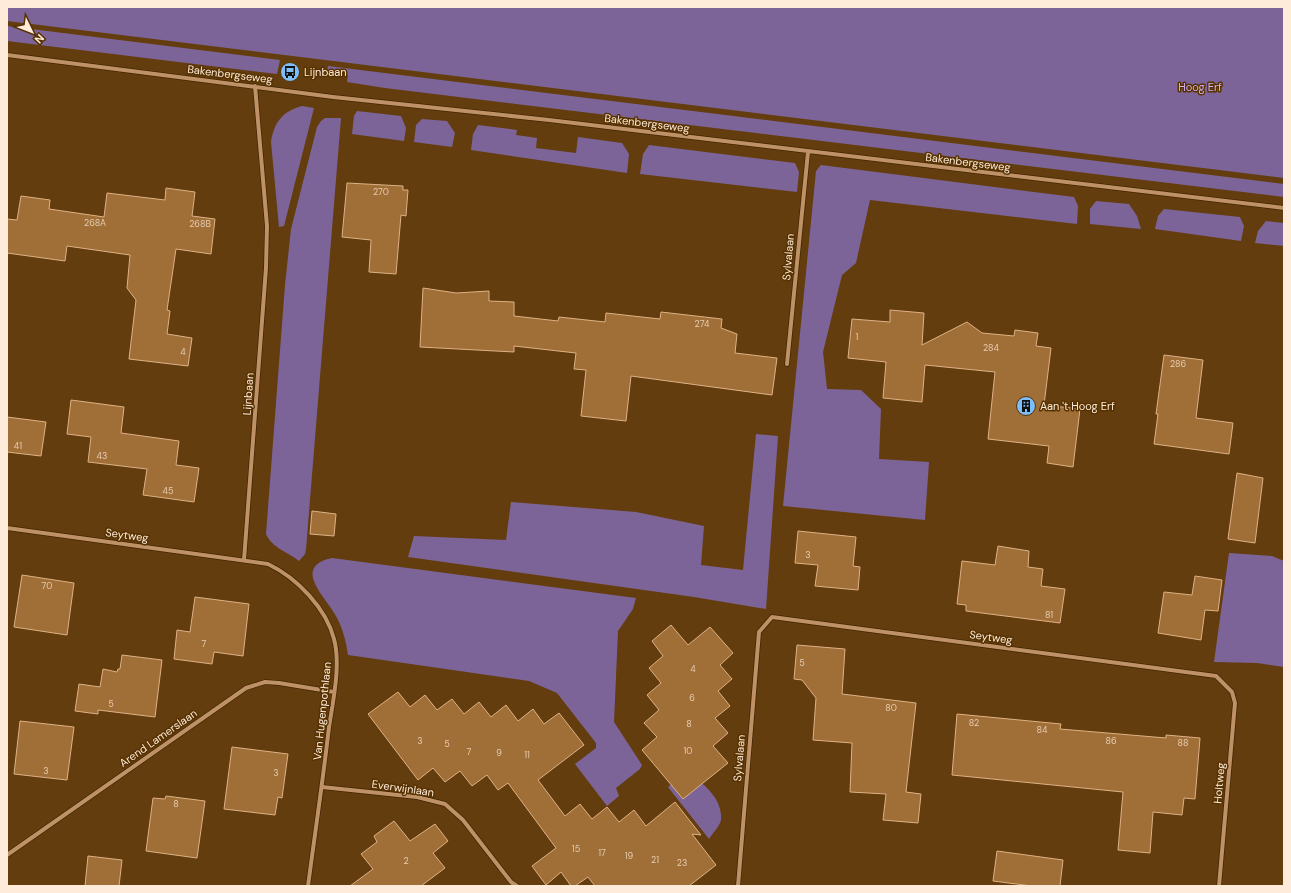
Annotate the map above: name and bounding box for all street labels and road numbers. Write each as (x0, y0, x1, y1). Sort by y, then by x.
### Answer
street label: Bakenbergseweg (187, 62, 273, 86)
street label: Bakenbergseweg (604, 111, 690, 135)
street label: Bakenbergseweg (925, 150, 1011, 174)
street label: Sylvalaan (779, 233, 797, 281)
street label: Lijnbaan (240, 372, 256, 416)
street label: Seytweg (105, 525, 149, 545)
street label: Seytweg (969, 627, 1013, 647)
street label: Van Hugenpothlaan (310, 661, 334, 761)
street label: Arend Lamerslaan (116, 706, 200, 770)
street label: Sylvalaan (730, 734, 748, 782)
street label: Holtweg (1210, 762, 1228, 804)
street label: Everwijnlaan (371, 777, 435, 799)

